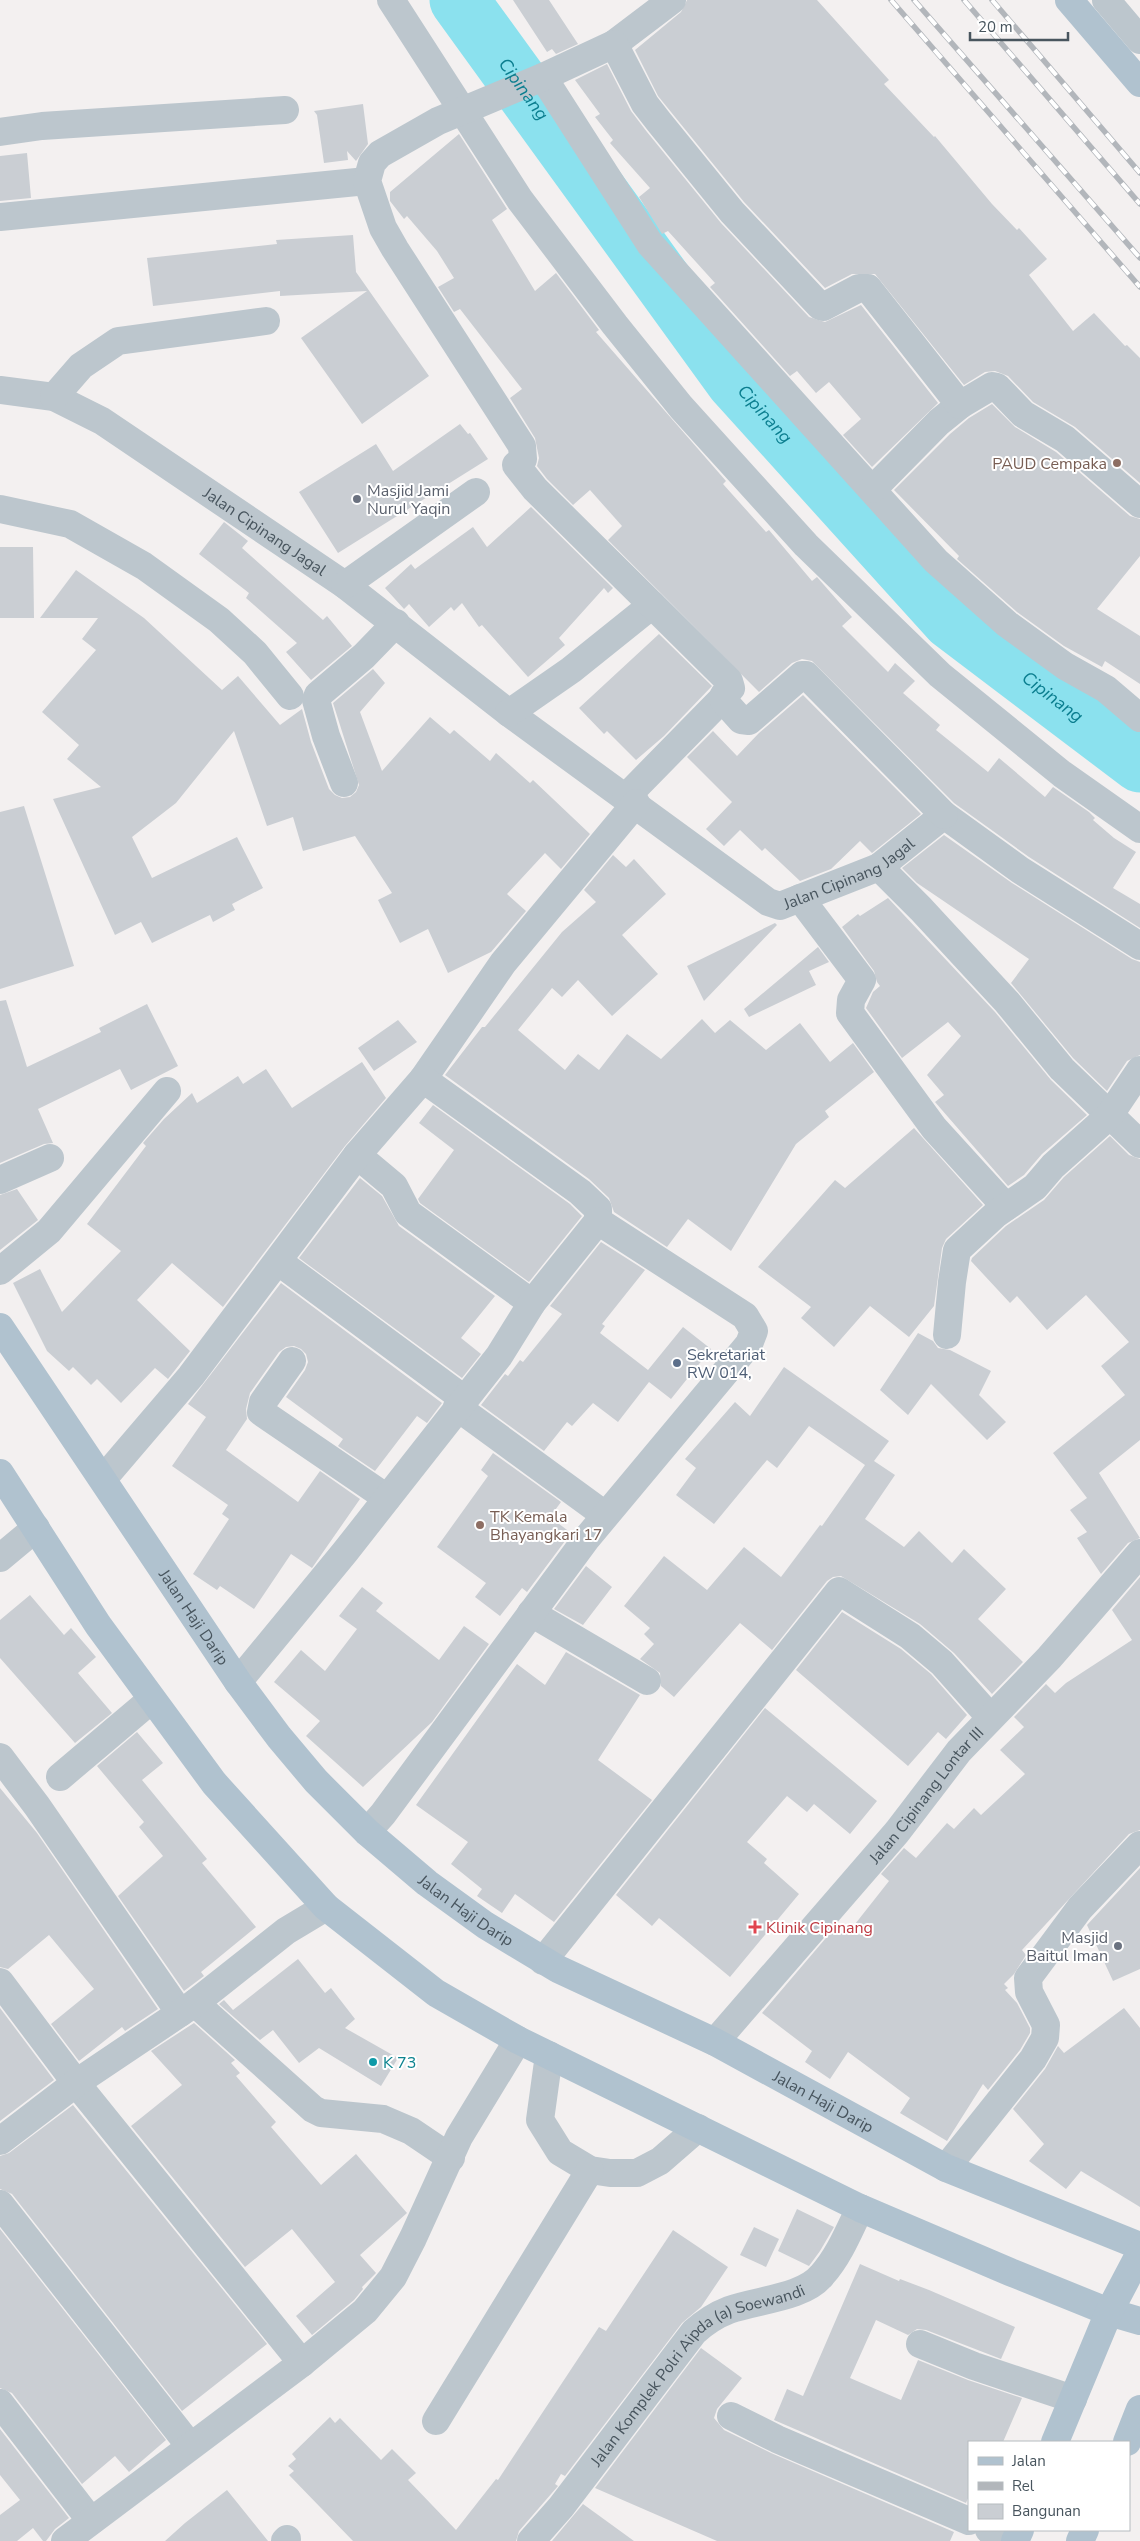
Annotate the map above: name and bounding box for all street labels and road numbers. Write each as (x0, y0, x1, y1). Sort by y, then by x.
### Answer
street label: Jalan Cipinang Jagal (198, 482, 331, 582)
street label: Jalan Cipinang Jagal (779, 833, 920, 916)
street label: Jalan Haji Darip (153, 1564, 234, 1670)
street label: Jalan Cipinang Lontar III (864, 1722, 989, 1870)
street label: Jalan Haji Darip (412, 1869, 517, 1952)
street label: Jalan Haji Darip (768, 2065, 877, 2138)
street label: Jalan Komplek Polri Aipda (a) Soewandi (585, 2280, 809, 2472)

